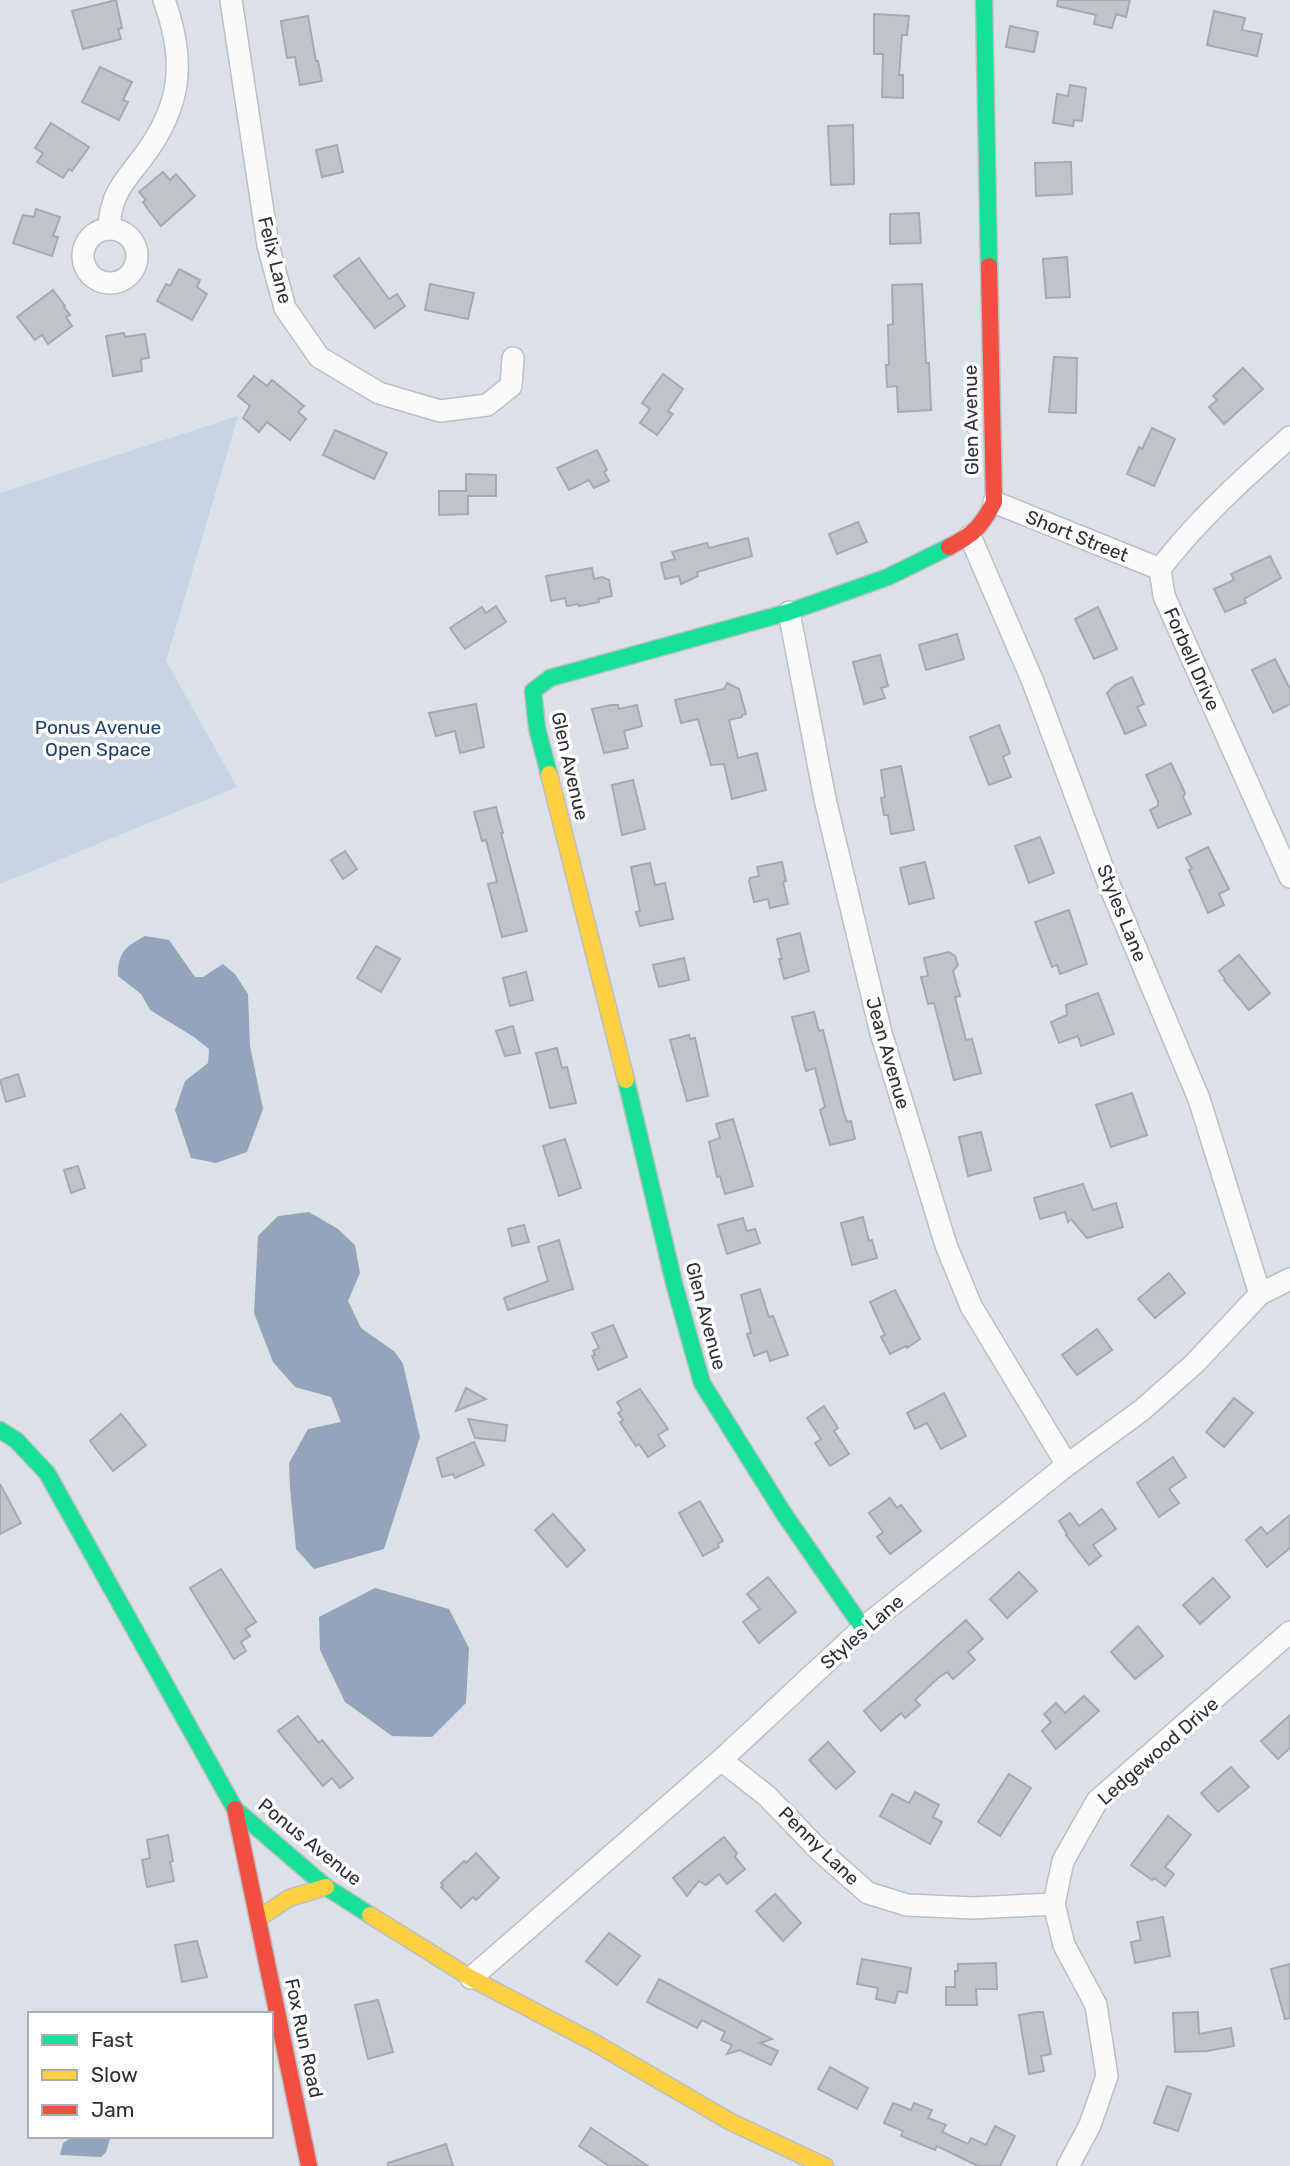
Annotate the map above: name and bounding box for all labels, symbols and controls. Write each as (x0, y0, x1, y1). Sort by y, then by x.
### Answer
street label: Felix Lane (253, 214, 297, 306)
street label: Glen Avenue (959, 365, 983, 475)
street label: Short Street (1022, 505, 1132, 567)
street label: Forbell Drive (1159, 604, 1225, 714)
street label: Glen Avenue (546, 710, 594, 822)
park label: Ponus Avenue Open Space (35, 716, 161, 761)
street label: Styles Lane (1092, 861, 1152, 965)
street label: Jean Avenue (861, 994, 915, 1112)
street label: Glen Avenue (681, 1260, 731, 1372)
street label: Styles Lane (816, 1590, 908, 1674)
street label: Ledgewood Drive (1093, 1692, 1223, 1810)
street label: Ponus Avenue (254, 1793, 366, 1891)
street label: Penny Lane (774, 1802, 864, 1890)
street label: Fox Run Road (280, 1976, 328, 2100)
legend (28, 2012, 273, 2138)
text: Fast (91, 2027, 133, 2052)
text: Slow (91, 2062, 138, 2087)
text: Jam (91, 2097, 135, 2122)

